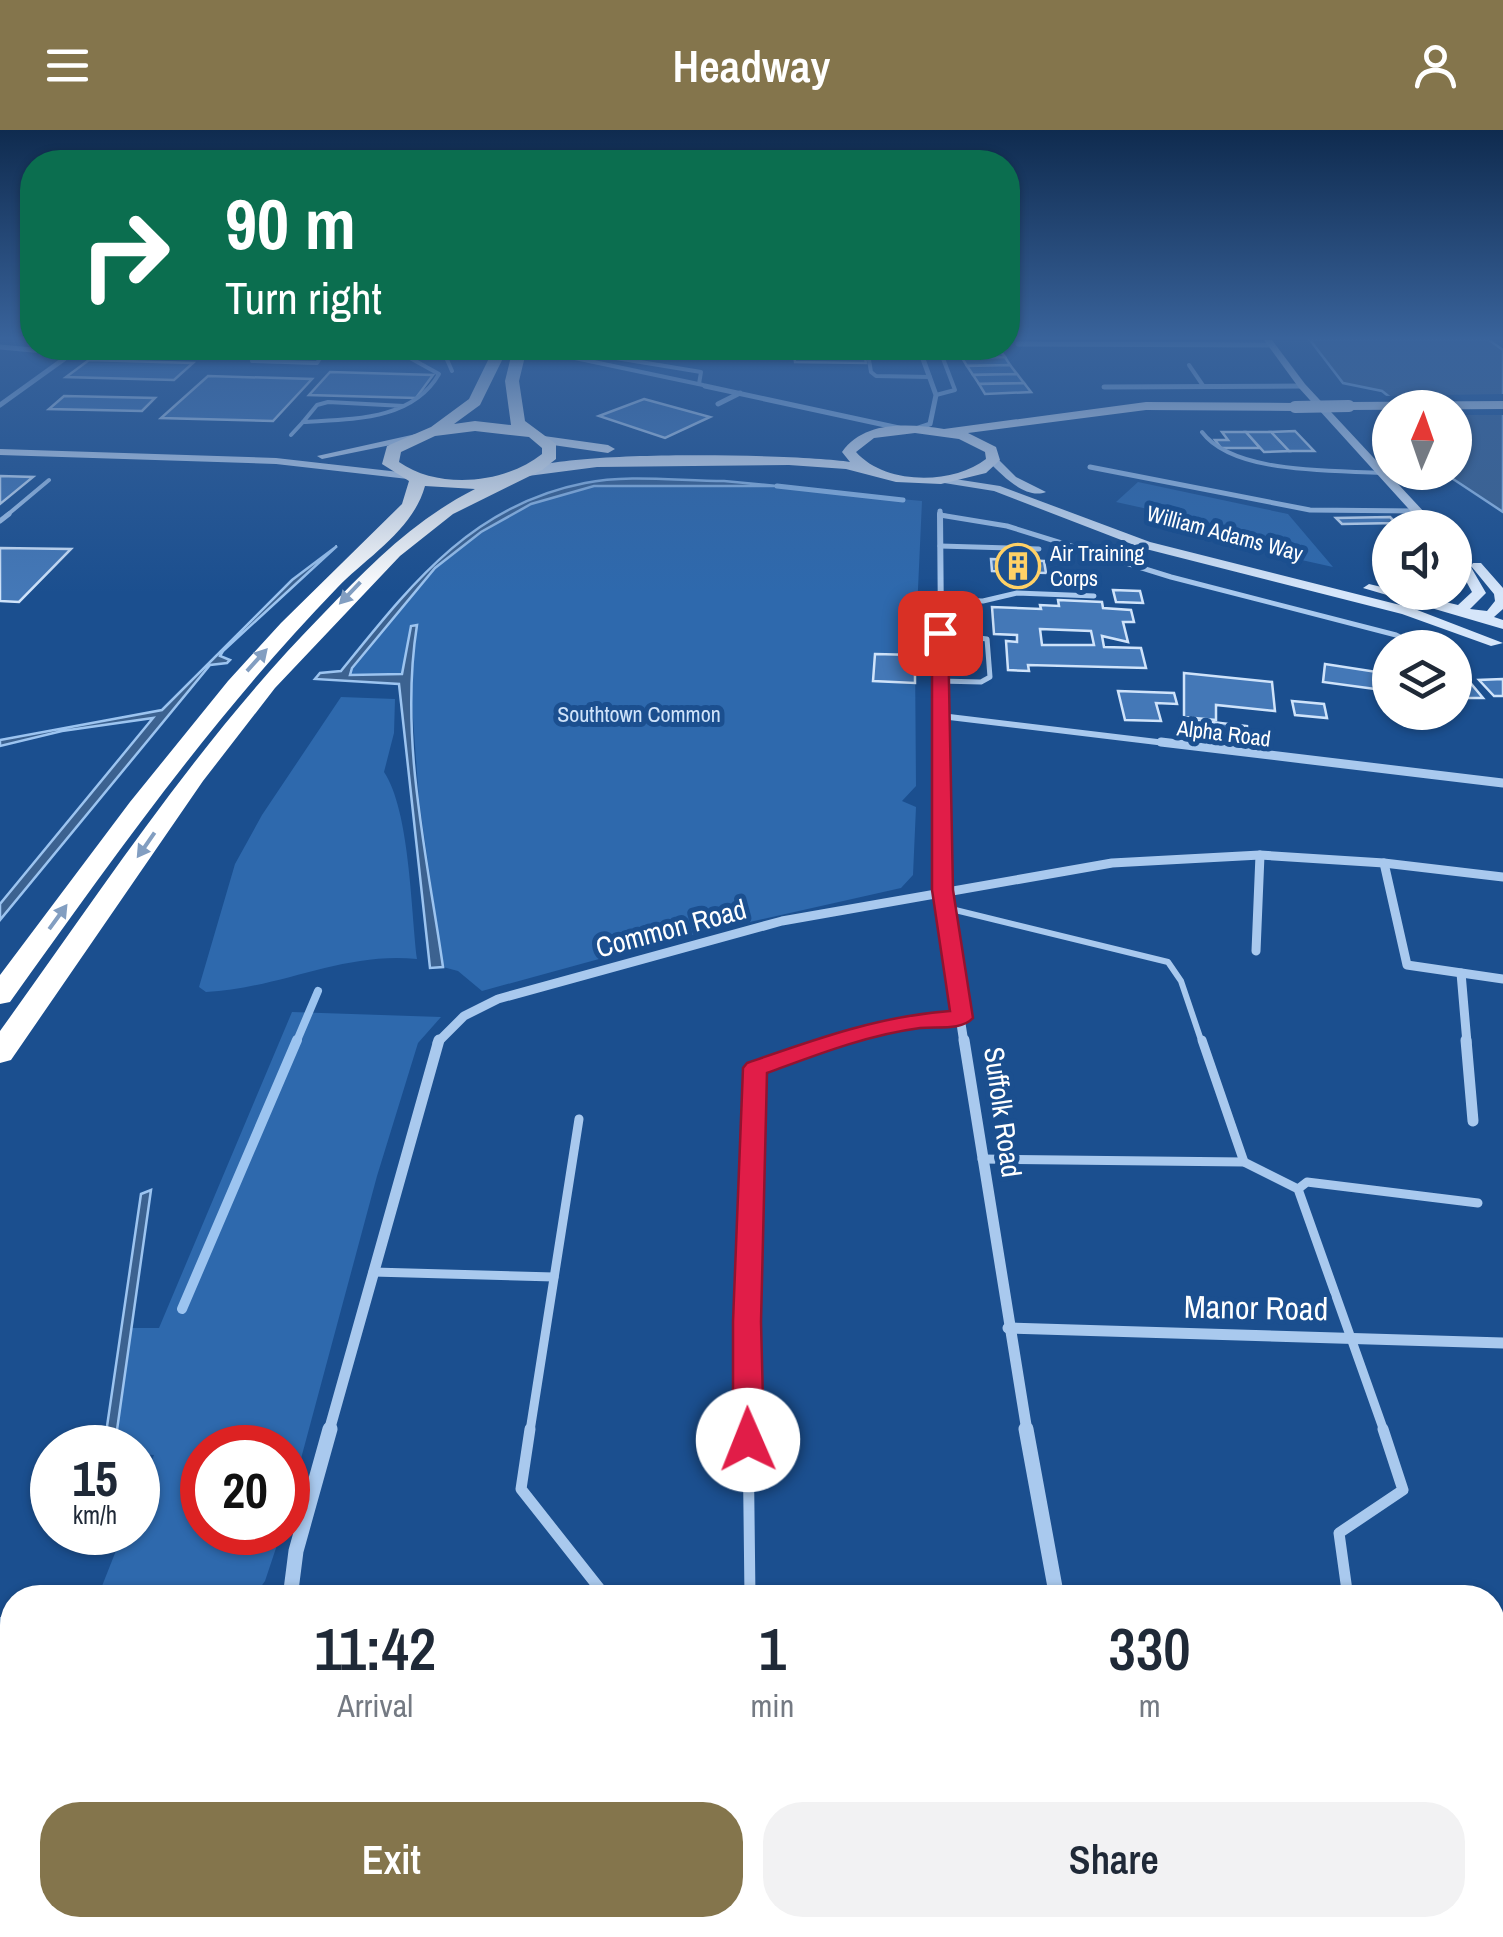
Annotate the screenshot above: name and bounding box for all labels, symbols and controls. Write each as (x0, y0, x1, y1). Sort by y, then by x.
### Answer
text: Headway (673, 35, 830, 96)
icon: menu (40, 38, 95, 93)
icon: person (1408, 38, 1463, 93)
text: 90 m (225, 177, 356, 271)
icon: right (60, 190, 190, 320)
text: Turn right (225, 267, 382, 328)
north arrow (1372, 390, 1472, 490)
map controls (1372, 390, 1472, 730)
street label: William Adams Way (1143, 498, 1307, 568)
button: sound (1372, 510, 1472, 610)
place label: Air Training Corps (1049, 538, 1144, 593)
building icon: Air Training Corps (995, 543, 1041, 589)
one-way arrow (339, 581, 362, 605)
pin (898, 591, 983, 676)
icon: arrive (913, 606, 968, 661)
button: layers (1372, 630, 1472, 730)
one-way arrow (245, 648, 268, 672)
park label: Southtown Common (557, 699, 721, 729)
street label: Alpha Road (1174, 712, 1273, 754)
one-way arrow (137, 832, 156, 859)
street label: Common Road (592, 890, 750, 966)
one-way arrow (47, 904, 67, 930)
street label: Suffolk Road (975, 1044, 1031, 1180)
street label: Manor Road (1183, 1285, 1329, 1330)
position arrow (696, 1388, 800, 1492)
speed limit sign: 20 (180, 1425, 310, 1555)
text: 15 (72, 1444, 118, 1512)
text: km/h (73, 1498, 117, 1532)
text: 11:42 (314, 1608, 436, 1689)
text: 1 (759, 1608, 786, 1689)
text: 330 (1109, 1608, 1191, 1689)
text: Arrival (337, 1684, 413, 1727)
text: min (751, 1684, 794, 1727)
text: m (1139, 1684, 1161, 1727)
button: Exit (40, 1802, 743, 1917)
button: Share (763, 1802, 1465, 1917)

